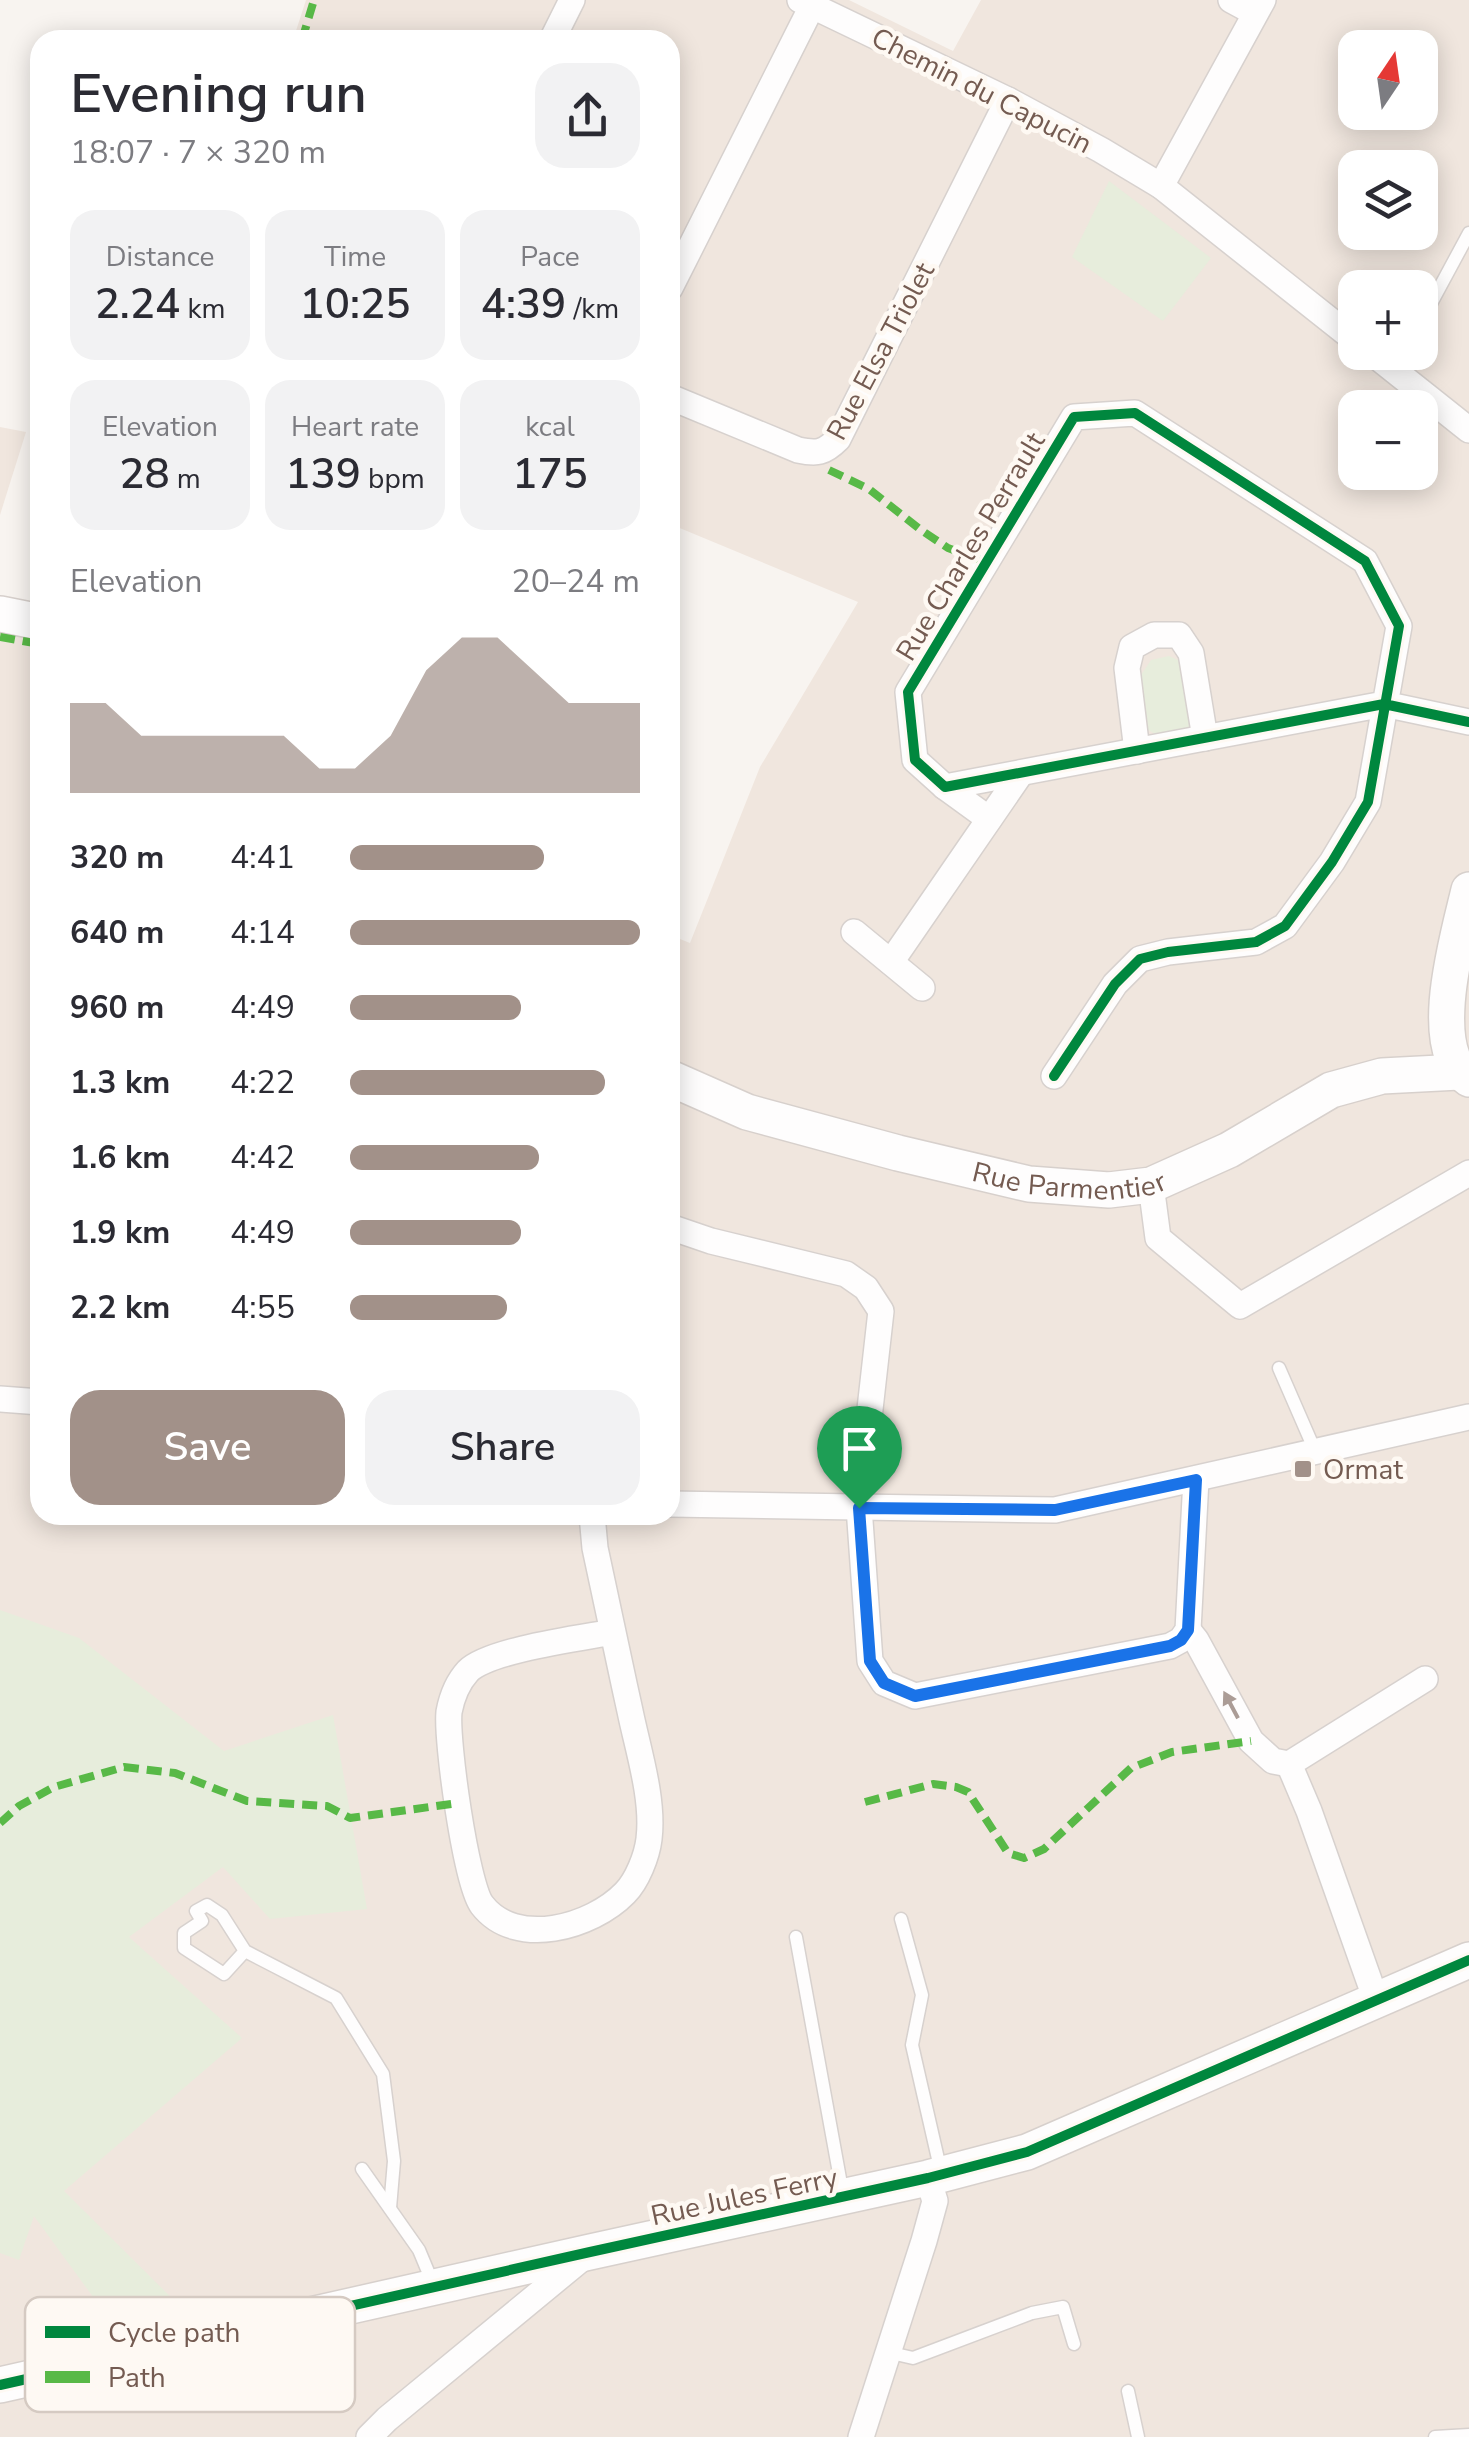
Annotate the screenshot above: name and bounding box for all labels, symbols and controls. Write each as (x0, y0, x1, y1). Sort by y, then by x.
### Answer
street label: Chemin du Capucin (865, 19, 1098, 163)
north arrow (1338, 30, 1438, 130)
map controls (1338, 30, 1438, 490)
text: Evening run (70, 56, 367, 131)
button: share (535, 63, 640, 168)
text: 18:07 · 7 × 320 m (70, 131, 326, 174)
button: layers (1338, 150, 1438, 250)
text: Distance (106, 238, 214, 276)
text: Time (324, 238, 386, 276)
text: Pace (520, 238, 580, 276)
street label: Rue Elsa Triolet (818, 256, 944, 447)
button: + (1338, 270, 1438, 370)
text: 2.24 (95, 276, 180, 333)
text: 10:25 (300, 276, 410, 333)
text: 4:39 (481, 276, 566, 333)
text: km (180, 290, 225, 328)
text: /km (566, 290, 619, 328)
button: − (1338, 390, 1438, 490)
text: Elevation (102, 408, 218, 446)
text: Heart rate (291, 408, 419, 446)
text: kcal (525, 408, 575, 446)
street label: Rue Charles Perrault (888, 425, 1054, 668)
text: 28 (119, 446, 170, 503)
text: 139 (285, 446, 361, 503)
text: 175 (512, 446, 588, 503)
text: m (170, 460, 201, 498)
text: bpm (361, 460, 425, 498)
text: Elevation (70, 560, 203, 603)
text: 20–24 m (512, 560, 640, 603)
text: 320 m (70, 836, 164, 879)
text: 4:41 (230, 836, 295, 879)
text: 640 m (70, 911, 164, 954)
text: 4:14 (230, 911, 295, 954)
text: 960 m (70, 986, 164, 1029)
text: 4:49 (230, 986, 295, 1029)
text: 1.3 km (70, 1061, 170, 1104)
text: 4:22 (230, 1061, 295, 1104)
text: 1.6 km (70, 1136, 170, 1179)
text: 4:42 (230, 1136, 295, 1179)
street label: Rue Parmentier (968, 1153, 1172, 1210)
text: 1.9 km (70, 1211, 170, 1254)
text: 4:49 (230, 1211, 295, 1254)
text: 2.2 km (70, 1286, 170, 1329)
text: 4:55 (230, 1286, 295, 1329)
button: Save (70, 1390, 345, 1505)
button: Share (365, 1390, 640, 1505)
pin (817, 1406, 902, 1509)
icon: arrive (832, 1421, 887, 1476)
place label: Ormat (1323, 1451, 1403, 1489)
marker: Ormat (1292, 1458, 1314, 1480)
one-way arrow (1223, 1691, 1240, 1720)
street label: Rue Jules Ferry (647, 2159, 842, 2235)
legend (25, 2297, 355, 2412)
text: Cycle path (108, 2314, 240, 2352)
text: Path (108, 2359, 166, 2397)

